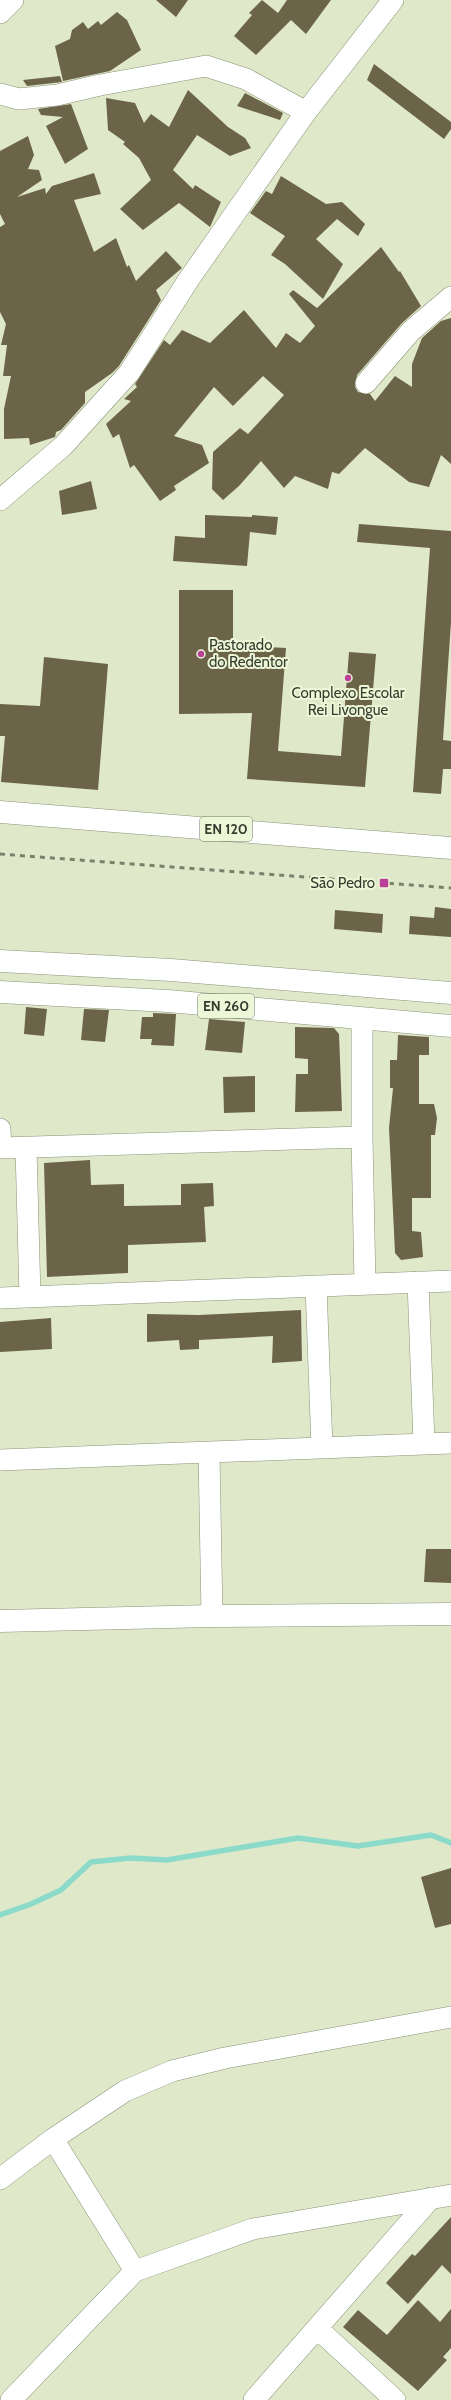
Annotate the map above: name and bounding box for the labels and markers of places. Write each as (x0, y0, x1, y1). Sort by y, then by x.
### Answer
place label: Pastorado do Redentor (209, 636, 288, 671)
marker: Pastorado do Redentor (196, 649, 206, 659)
marker: Complexo Escolar Rei Livongue (343, 673, 353, 683)
place label: Complexo Escolar Rei Livongue (291, 684, 405, 719)
place label: São Pedro (310, 874, 375, 892)
marker: São Pedro (378, 877, 390, 889)

